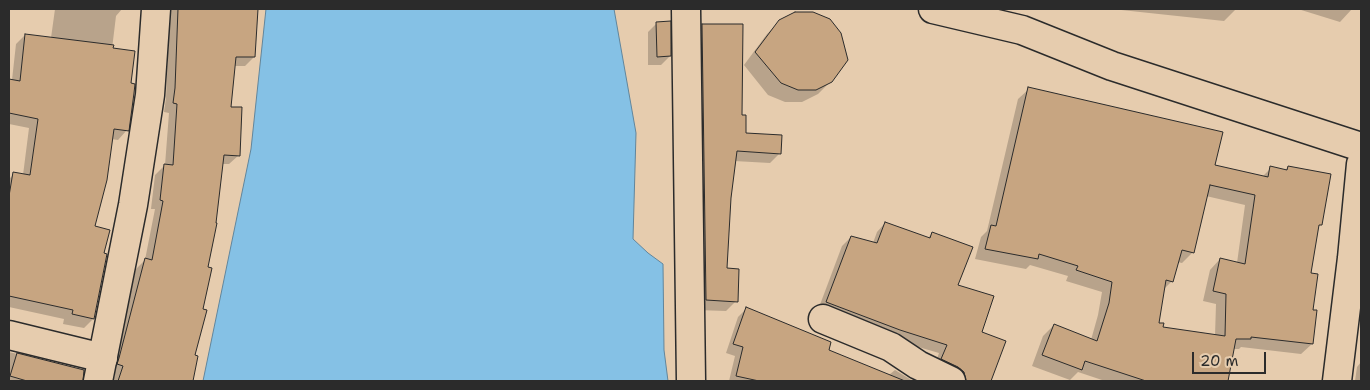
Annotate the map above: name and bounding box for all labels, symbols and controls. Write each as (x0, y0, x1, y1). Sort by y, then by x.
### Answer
scale bar (1195, 342, 1269, 374)
text: 20 m (1200, 351, 1239, 371)

